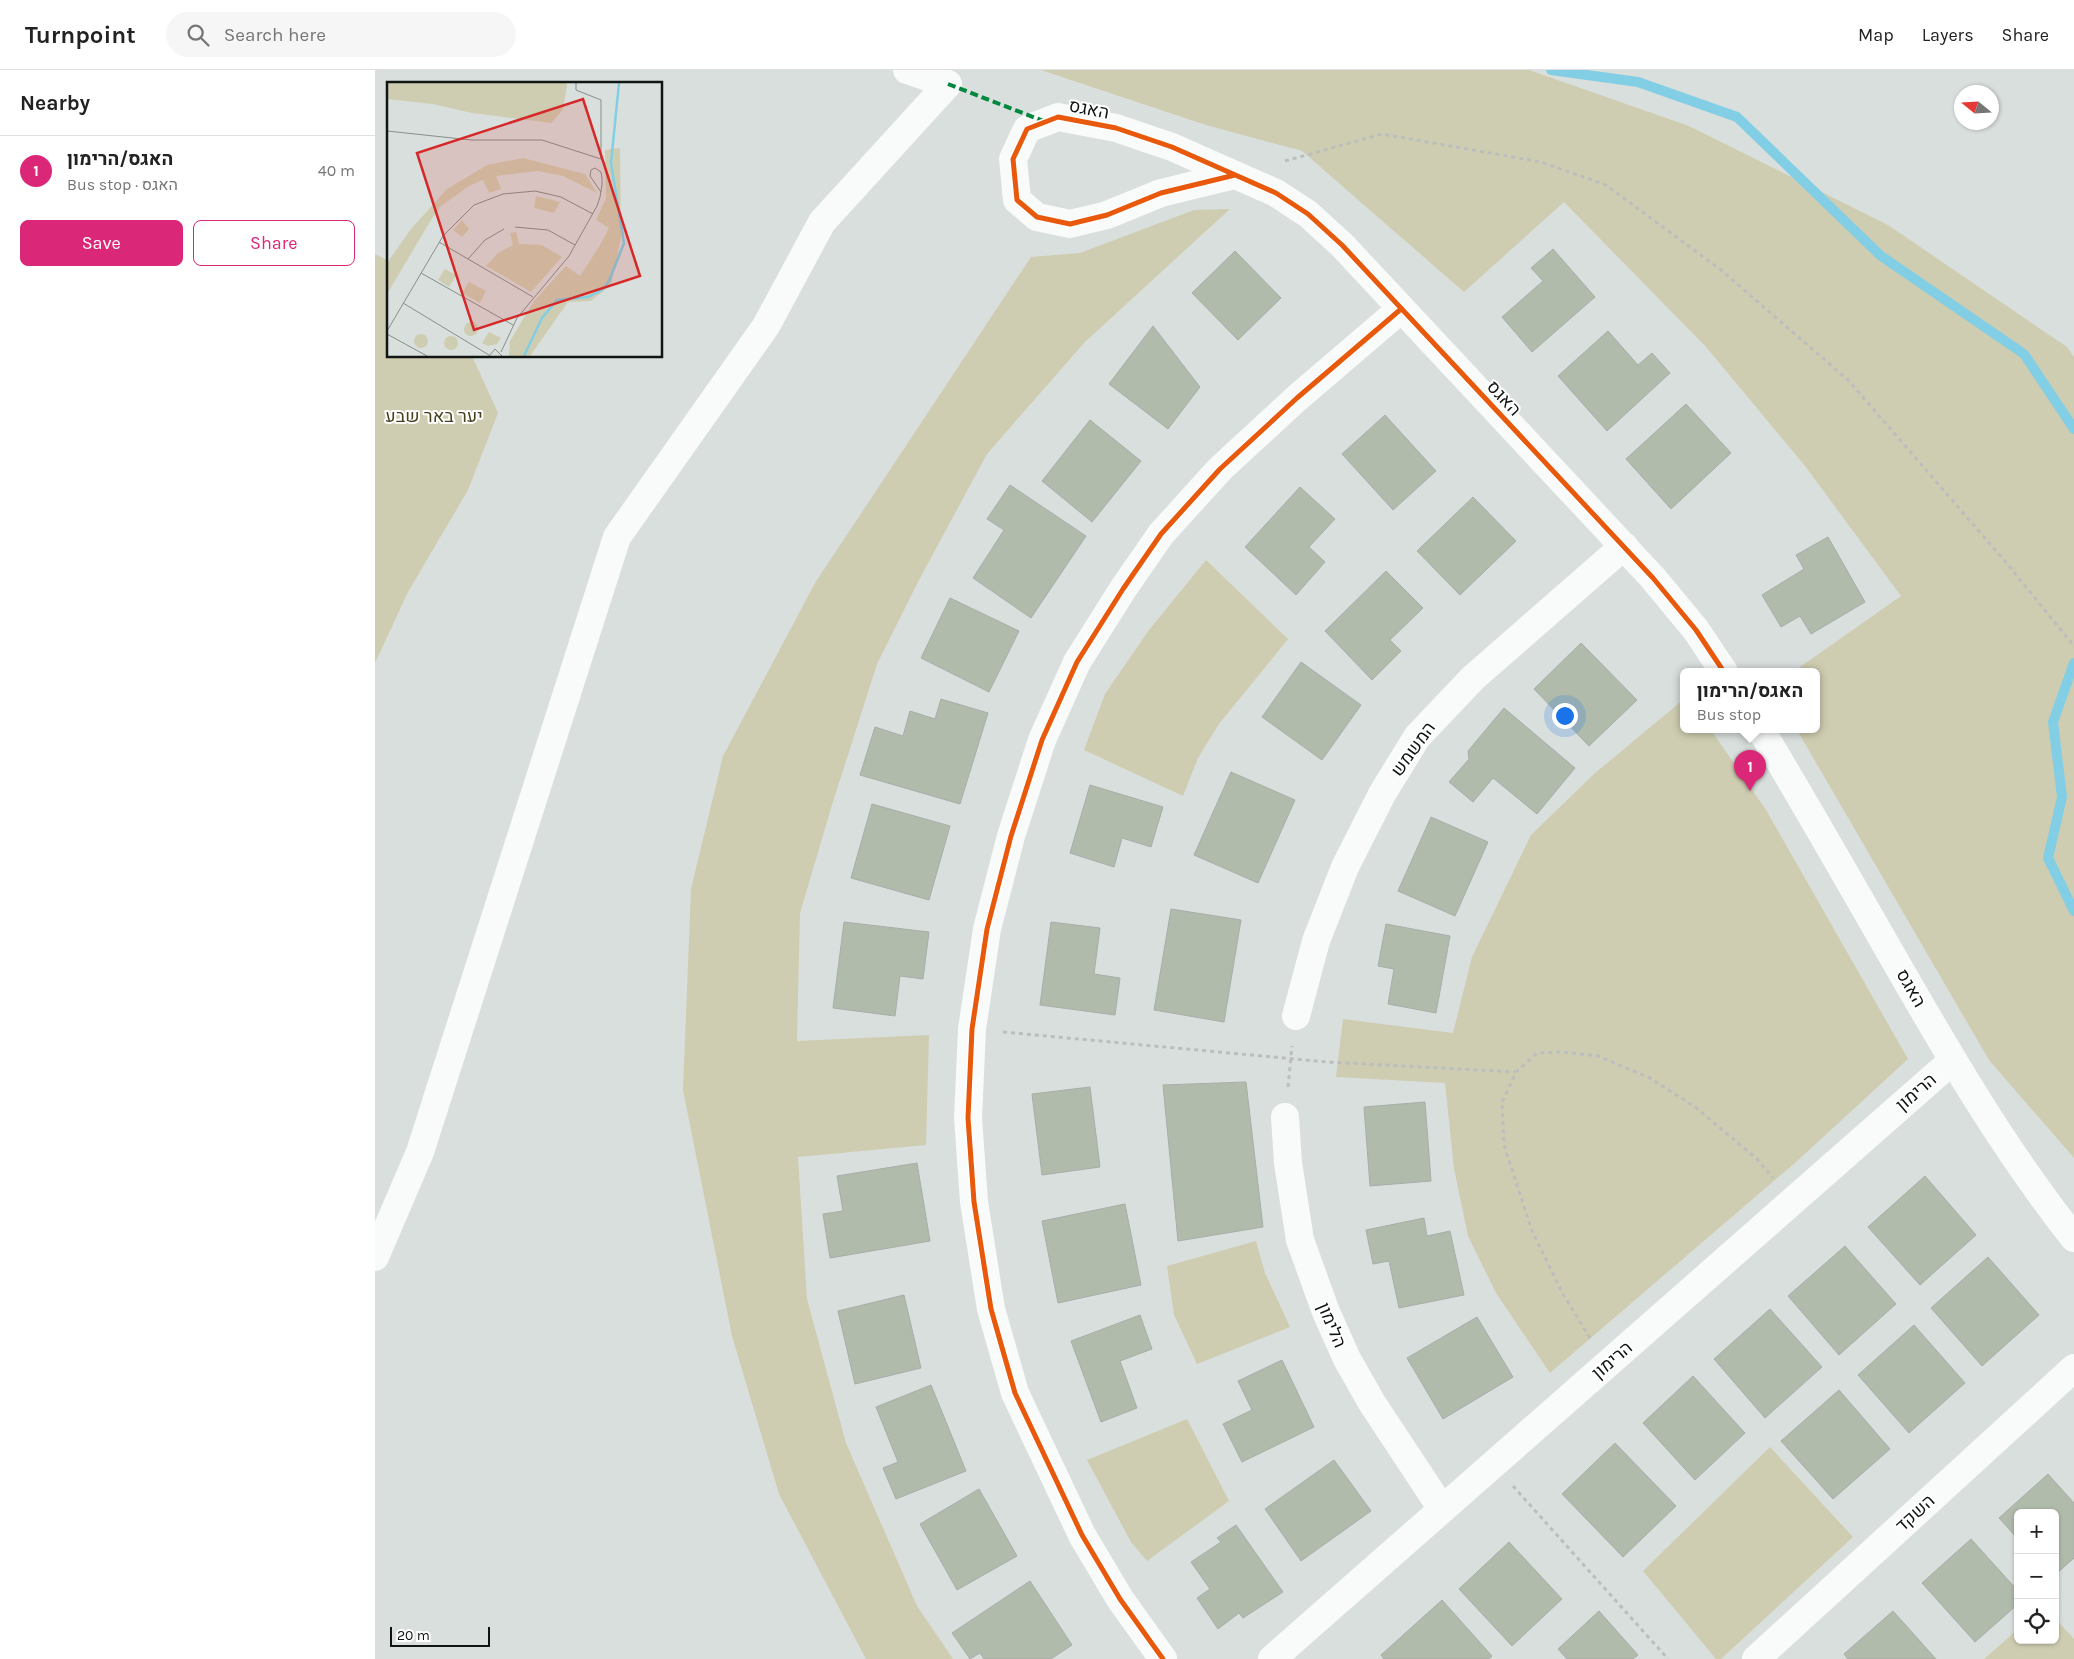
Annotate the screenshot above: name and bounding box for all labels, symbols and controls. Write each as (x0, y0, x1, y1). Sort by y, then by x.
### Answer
search box (166, 12, 516, 57)
text: Turnpoint (25, 21, 136, 49)
icon: search (184, 21, 212, 49)
text: Search here (224, 24, 326, 46)
text: Map (1858, 24, 1894, 46)
text: Layers (1922, 24, 1974, 46)
text: Share (2002, 24, 2049, 46)
inset map (387, 82, 663, 358)
north arrow (1954, 85, 1999, 130)
text: Nearby (20, 91, 90, 115)
street label: האגס (1067, 94, 1111, 124)
text: האגס/הרימון (67, 148, 173, 170)
text: 1 (33, 161, 39, 180)
text: 40 m (318, 161, 355, 180)
text: Bus stop · האגס (67, 175, 178, 194)
button: Save (20, 220, 183, 266)
button: Share (193, 220, 355, 266)
street label: האגס (1482, 376, 1526, 420)
park label: יער באר שבע (385, 405, 483, 427)
popup (1680, 668, 1820, 733)
text: האגס/הרימון (1697, 680, 1803, 702)
your location (1552, 703, 1578, 729)
text: Bus stop (1697, 705, 1761, 724)
street label: המשמש (1386, 717, 1440, 781)
pin: 1 (1734, 750, 1766, 791)
street label: האגס (1891, 965, 1931, 1011)
street label: הרימון (1891, 1068, 1941, 1116)
street label: הלימון (1313, 1299, 1351, 1351)
street label: הרימון (1587, 1336, 1637, 1384)
street label: השקד (1891, 1490, 1939, 1536)
map controls (2014, 1509, 2059, 1644)
button: + (2014, 1509, 2059, 1554)
button: − (2014, 1554, 2059, 1599)
button: locate (2014, 1599, 2059, 1644)
scale bar (390, 1624, 490, 1647)
text: 20 m (397, 1627, 430, 1644)

